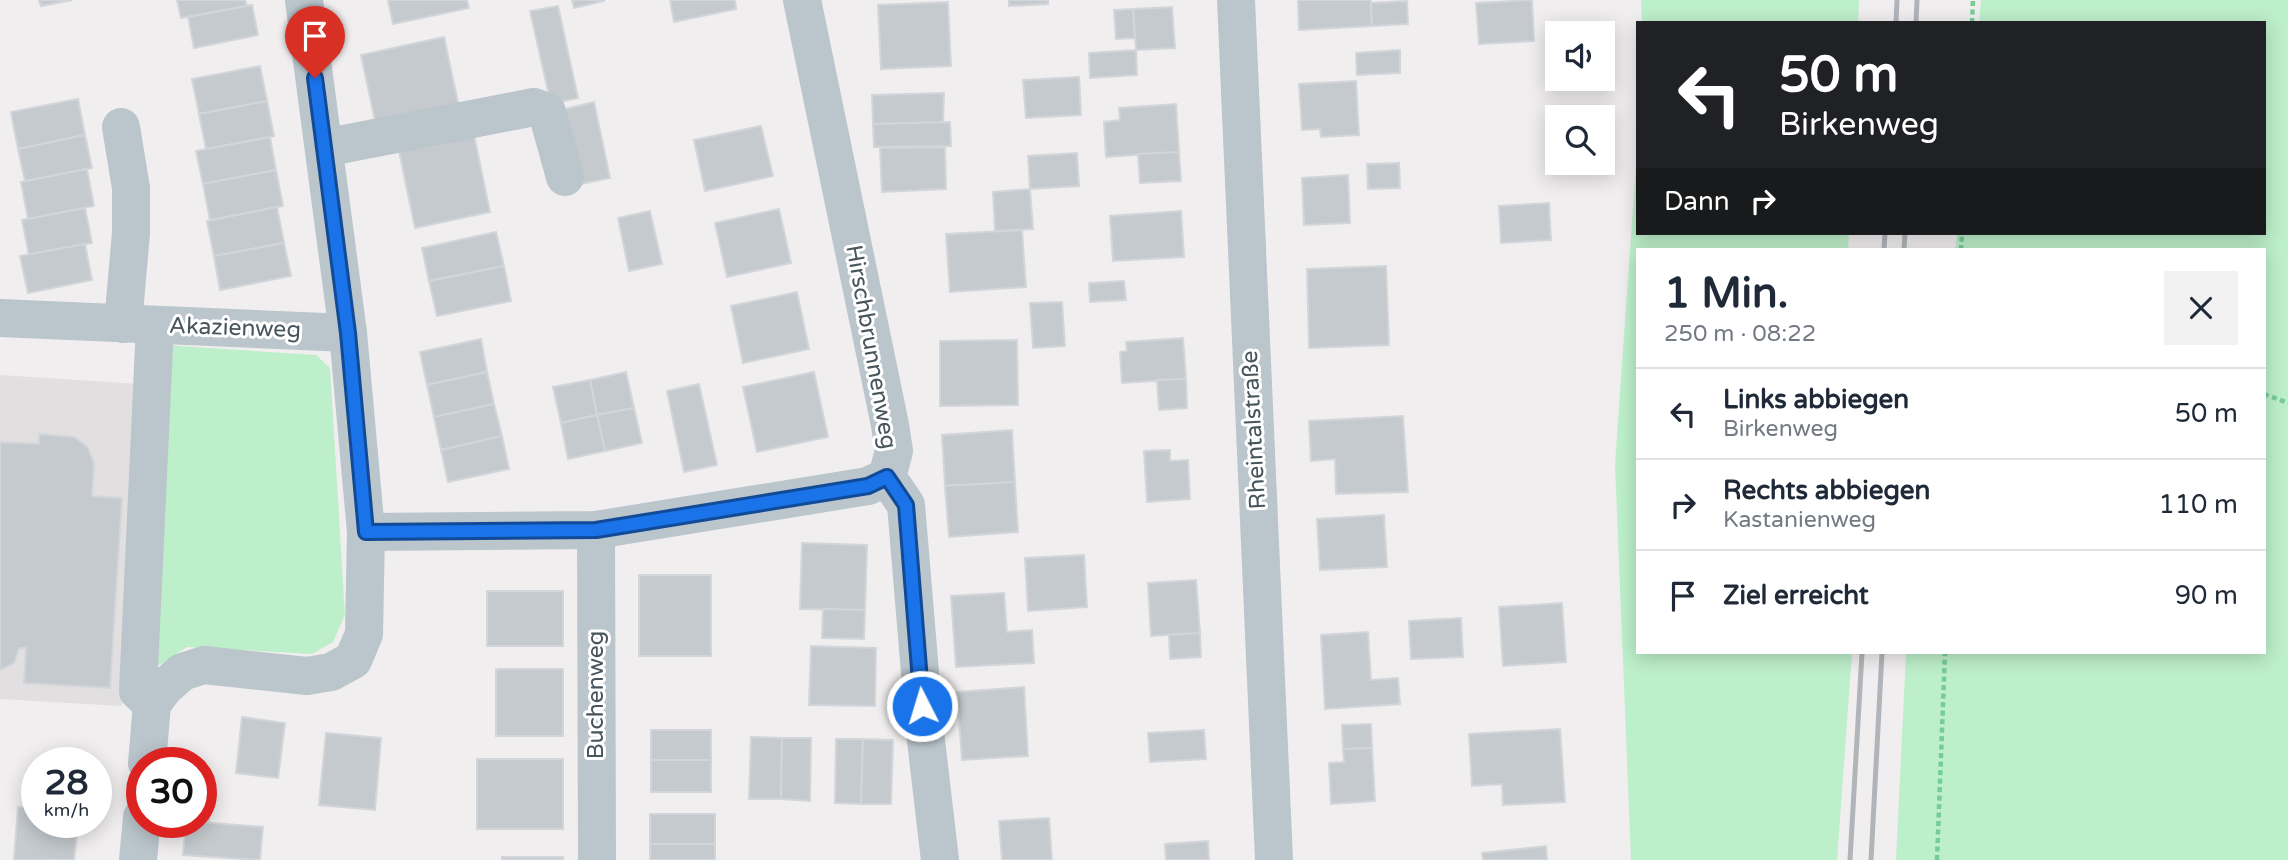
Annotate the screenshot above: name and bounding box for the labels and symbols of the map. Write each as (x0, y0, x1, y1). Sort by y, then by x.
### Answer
pin (285, 6, 345, 78)
street label: Hirschbrunnenweg (839, 243, 903, 451)
street label: Akazienweg (169, 312, 301, 344)
street label: Rheintalstraße (1236, 350, 1272, 510)
street label: Buchenweg (582, 631, 610, 759)
position arrow (885, 669, 959, 743)
speed limit sign: 30 (126, 747, 217, 838)

